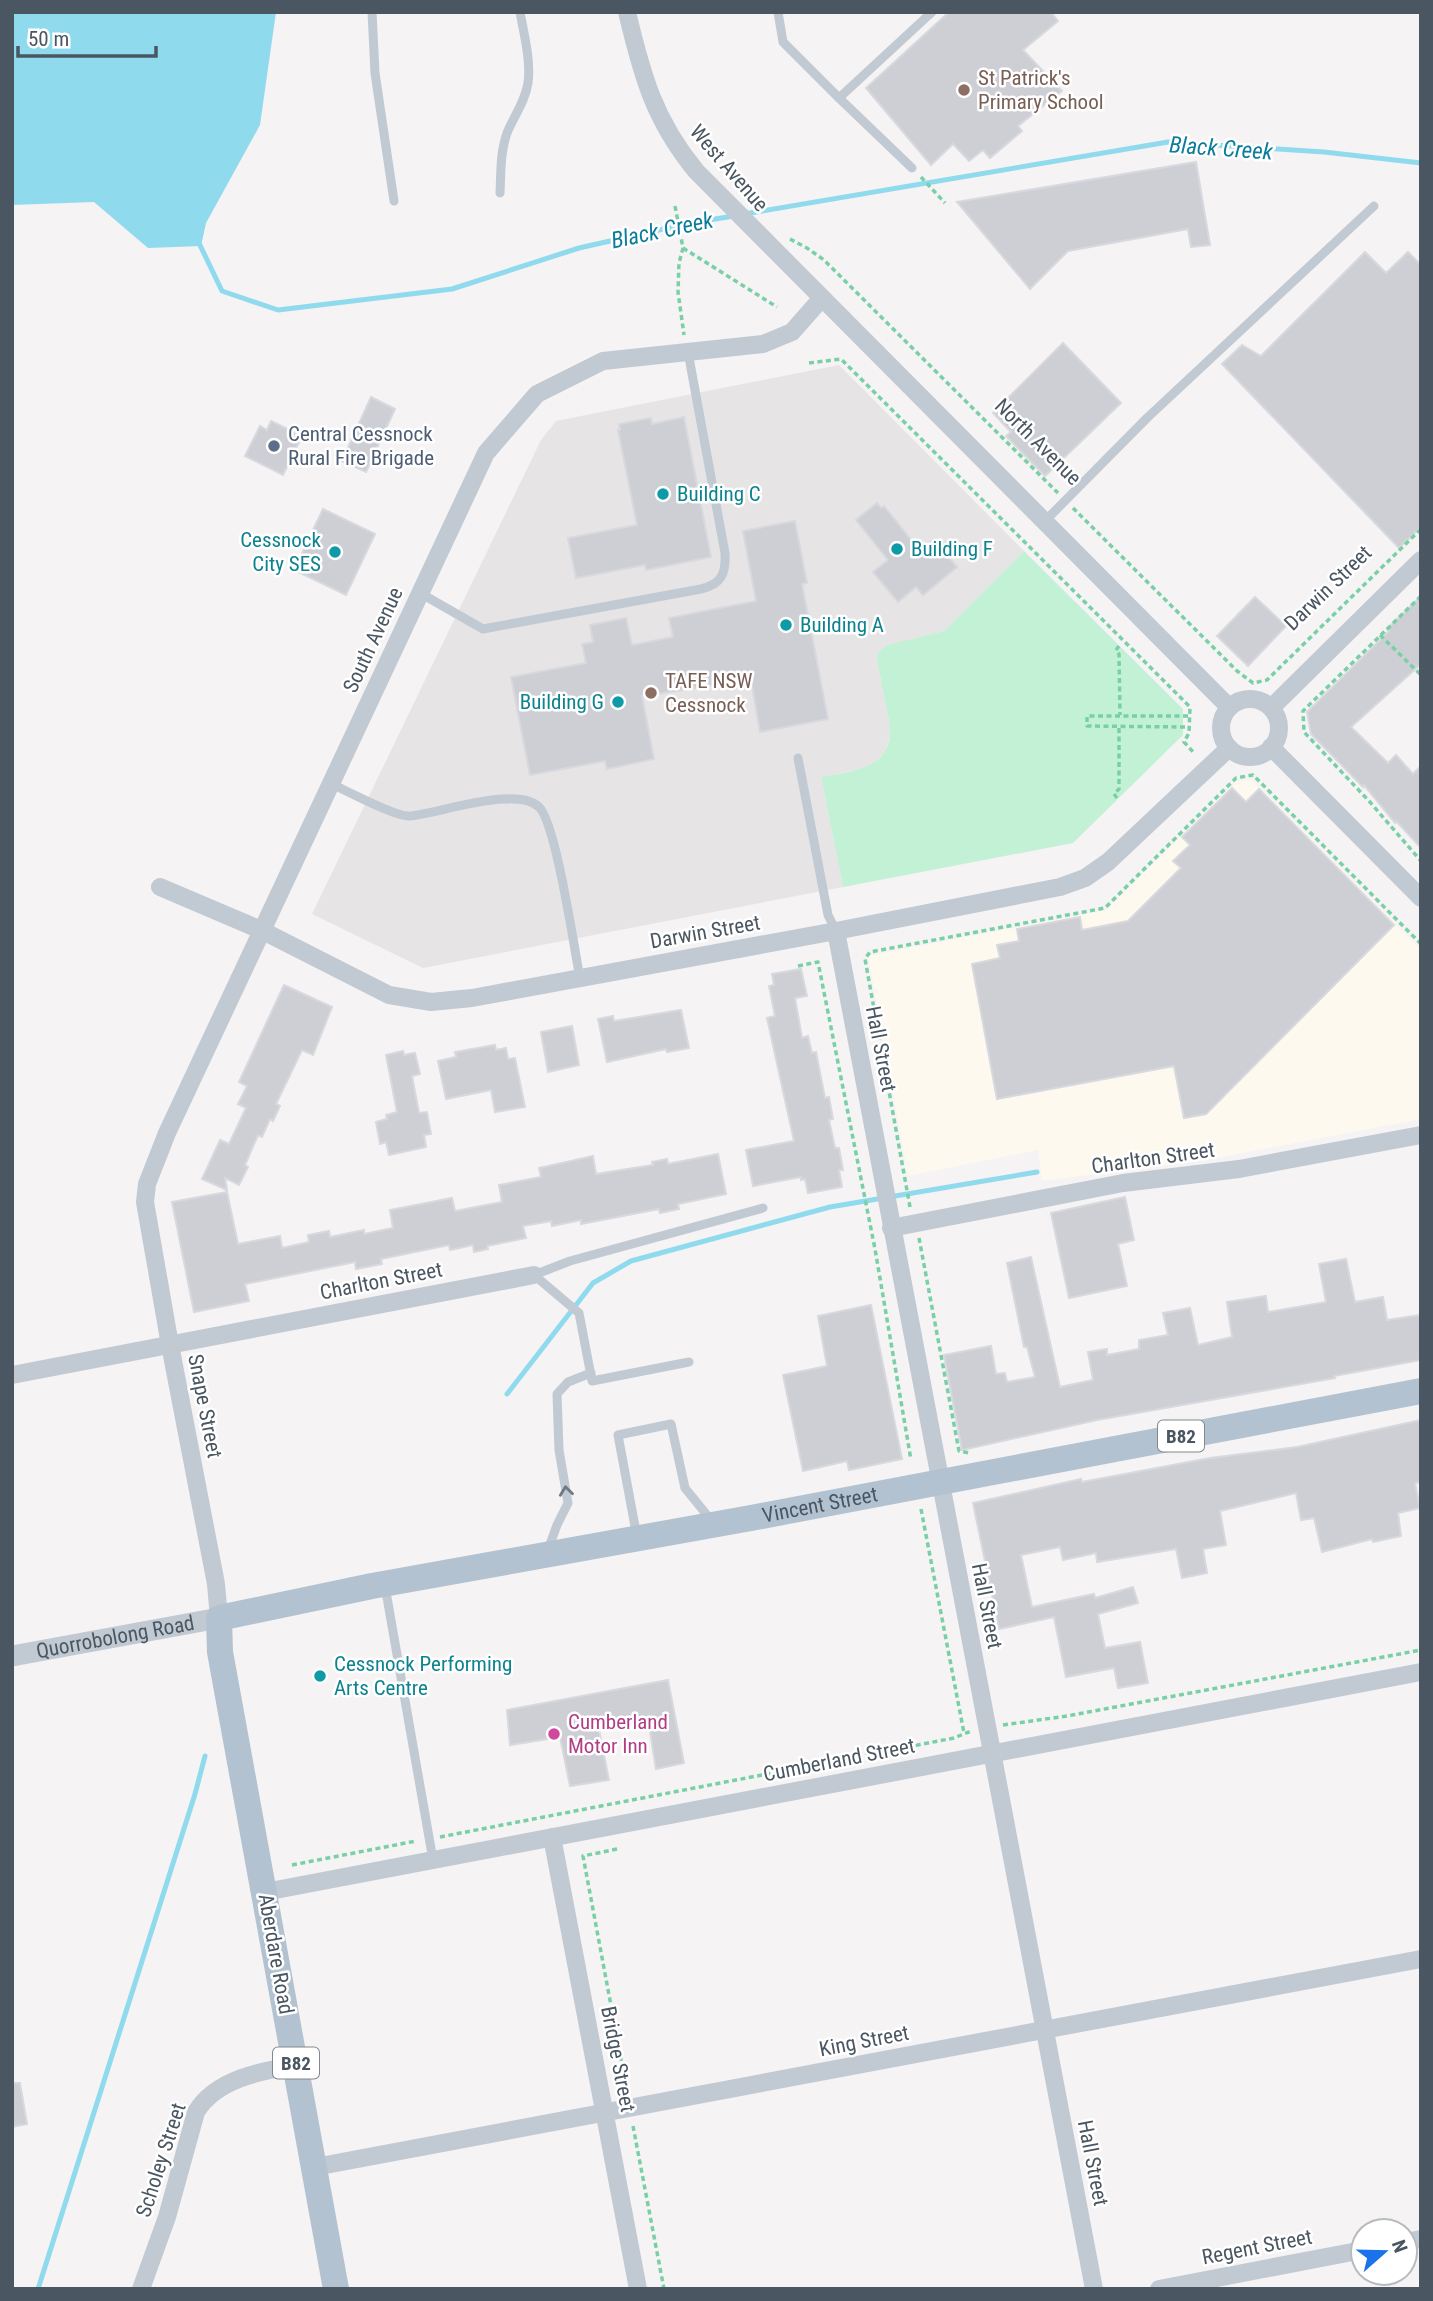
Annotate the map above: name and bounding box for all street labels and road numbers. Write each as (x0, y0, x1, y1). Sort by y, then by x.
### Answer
street label: West Avenue (685, 120, 773, 216)
street label: North Avenue (990, 394, 1086, 490)
street label: Darwin Street (1280, 541, 1376, 635)
street label: South Avenue (338, 583, 408, 696)
street label: Darwin Street (648, 911, 762, 953)
street label: Hall Street (861, 1004, 901, 1094)
street label: Charlton Street (1090, 1137, 1216, 1179)
street label: Charlton Street (318, 1257, 444, 1305)
street label: Snape Street (183, 1352, 227, 1460)
road number: B82 (1158, 1420, 1204, 1452)
street label: Vincent Street (760, 1482, 880, 1528)
street label: Hall Street (967, 1561, 1007, 1651)
street label: Quorrobolong Road (34, 1611, 196, 1663)
street label: Cumberland Street (761, 1734, 917, 1786)
street label: Aberdare Road (254, 1892, 298, 2016)
street label: Bridge Street (596, 2004, 640, 2114)
street label: King Street (817, 2021, 911, 2061)
road number: B82 (273, 2048, 319, 2078)
street label: Scholey Street (131, 2100, 191, 2220)
street label: Hall Street (1073, 2118, 1113, 2208)
street label: Regent Street (1200, 2225, 1314, 2269)

